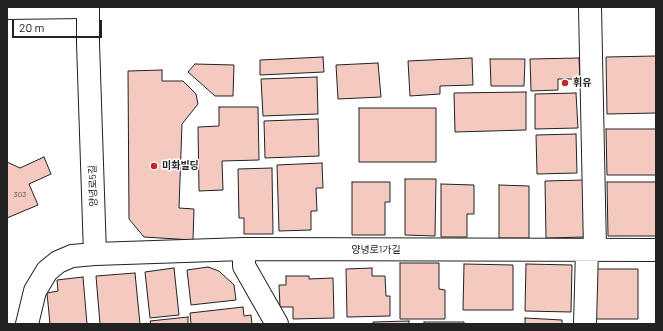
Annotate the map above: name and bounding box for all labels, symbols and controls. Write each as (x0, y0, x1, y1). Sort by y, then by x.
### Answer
scale bar (14, 12, 104, 38)
text: 20 m (19, 20, 45, 34)
place label: 휘유 (573, 77, 591, 89)
marker: 휘유 (560, 78, 570, 88)
place label: 미화빌딩 (162, 160, 199, 172)
marker: 미화빌딩 (149, 161, 159, 171)
street label: 양녕로5길 (86, 165, 100, 207)
house number: 303 (14, 189, 26, 199)
street label: 양녕로1가길 (351, 244, 401, 256)

